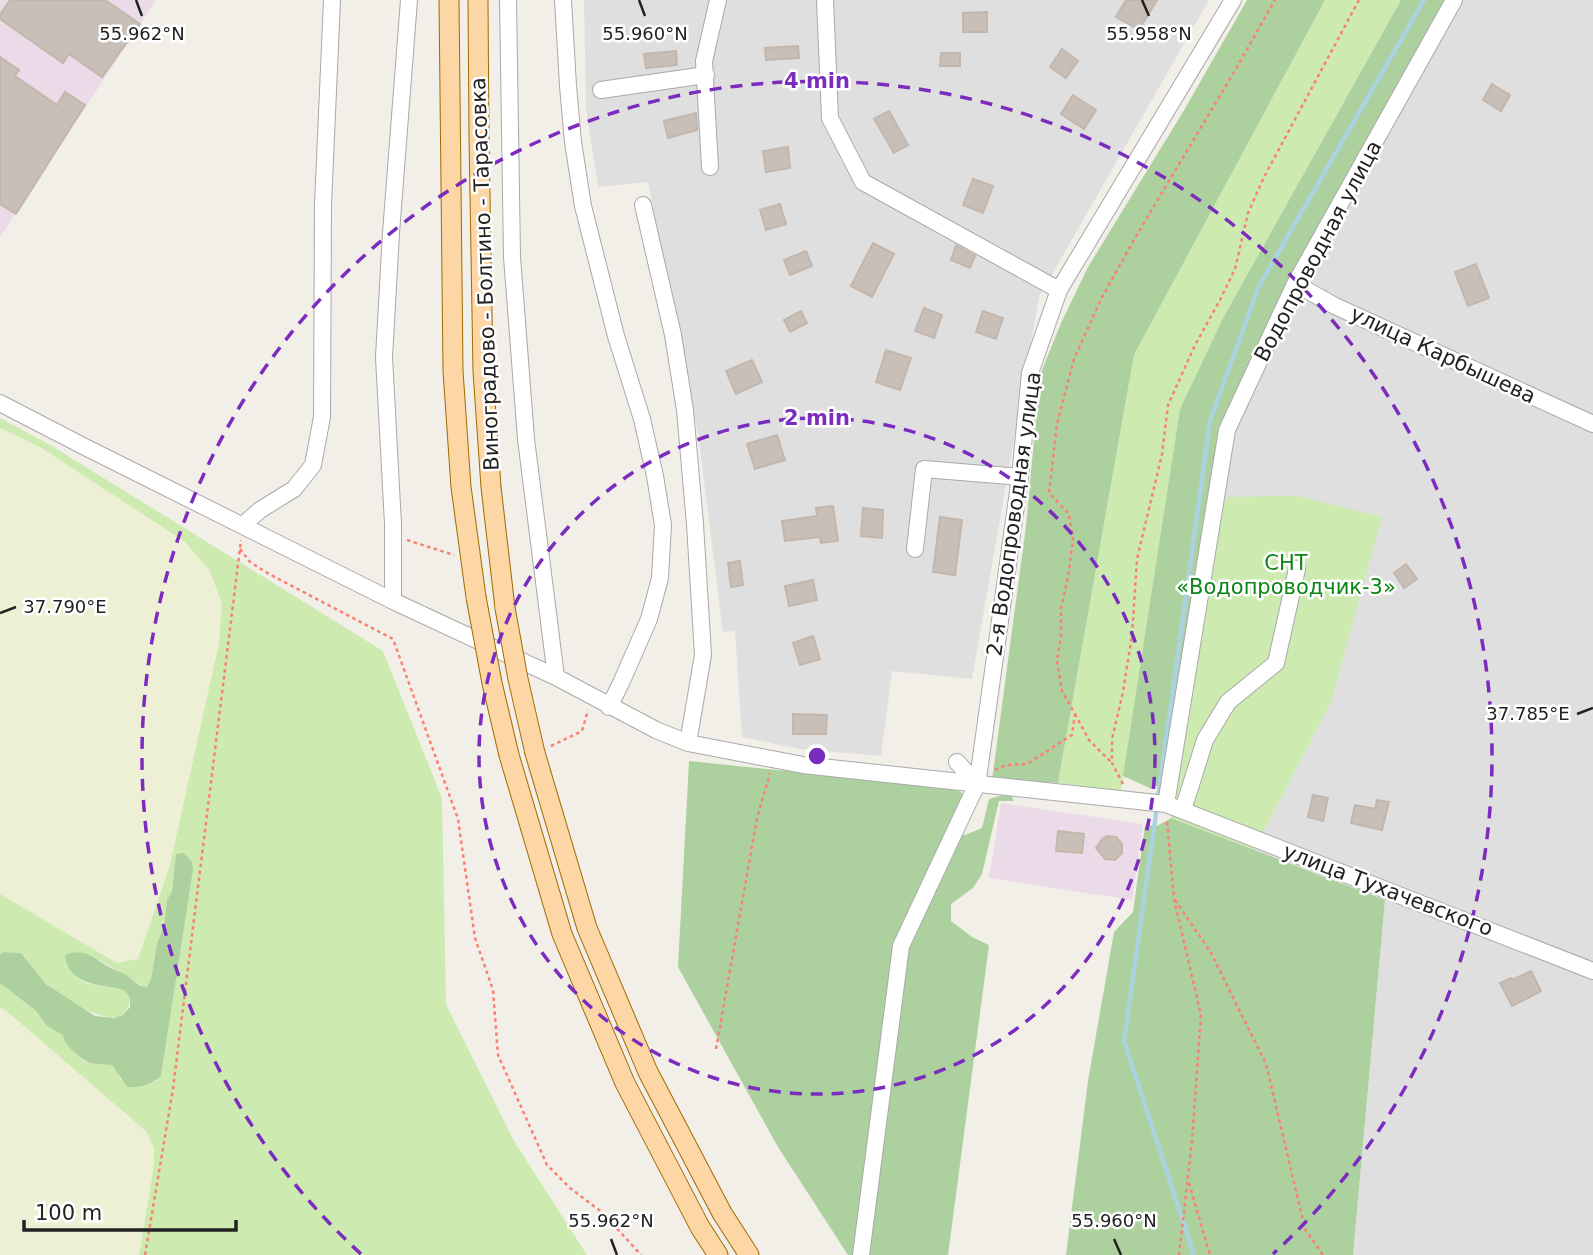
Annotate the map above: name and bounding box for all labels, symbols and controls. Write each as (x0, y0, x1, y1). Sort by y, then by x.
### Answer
text: 55.962°N (99, 23, 185, 44)
text: 55.960°N (602, 23, 688, 44)
text: 55.958°N (1106, 23, 1192, 44)
text: 4 min (784, 69, 850, 93)
street label: Виноградово - Болтино - Тарасовка (466, 77, 504, 471)
street label: Водопроводная улица (1249, 136, 1387, 366)
street label: улица Карбышева (1347, 302, 1539, 408)
street label: 2-я Водопроводная улица (982, 370, 1046, 658)
text: 2 min (784, 406, 850, 430)
park label: СНТ «Водопроводчик-3» (1176, 551, 1396, 599)
text: 37.790°E (23, 596, 107, 617)
text: 37.785°E (1486, 703, 1570, 724)
centre of rings (805, 744, 829, 768)
street label: улица Тухачевского (1280, 839, 1496, 941)
scale bar (24, 1188, 236, 1232)
text: 100 m (35, 1201, 102, 1225)
text: 55.962°N (568, 1210, 654, 1231)
text: 55.960°N (1071, 1210, 1157, 1231)

